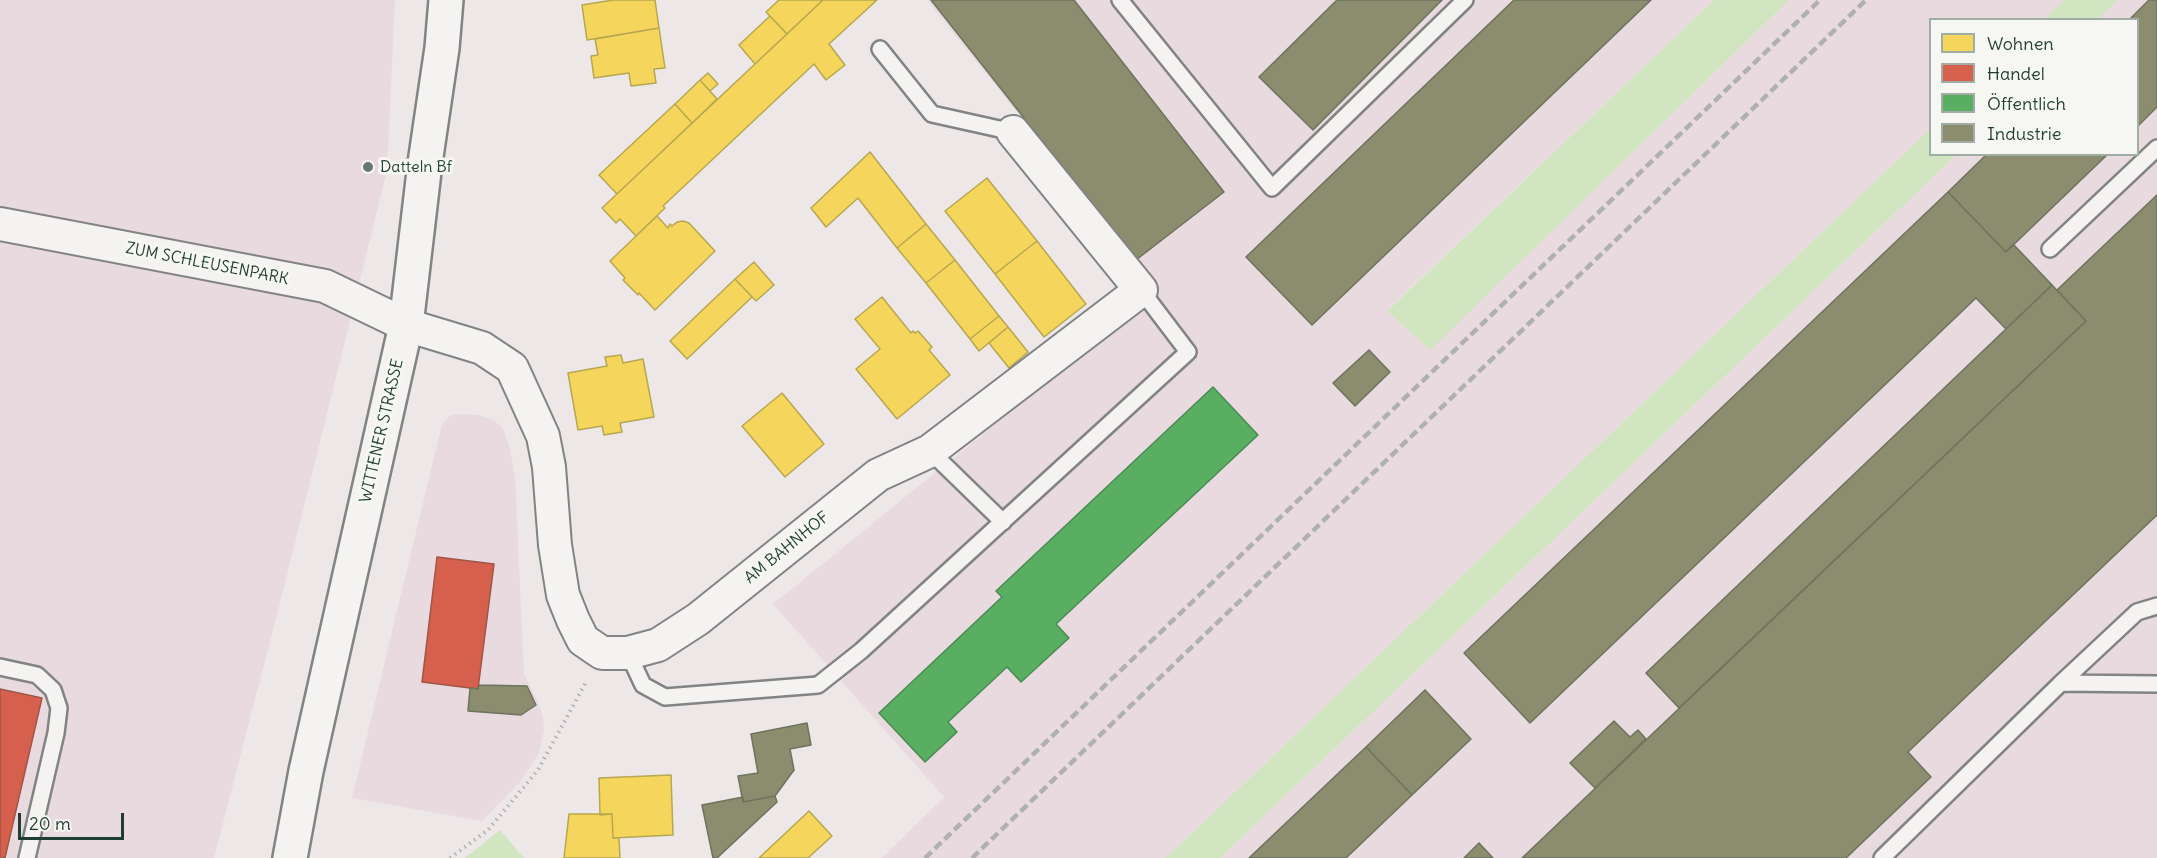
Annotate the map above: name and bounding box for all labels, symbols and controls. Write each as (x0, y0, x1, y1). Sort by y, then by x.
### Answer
legend (1929, 18, 2139, 156)
text: Wohnen (1987, 32, 2054, 55)
text: Handel (1987, 62, 2045, 85)
text: Öffentlich (1987, 92, 2066, 115)
text: Industrie (1987, 122, 2062, 145)
place label: Datteln Bf (380, 157, 452, 177)
marker: Datteln Bf (361, 160, 375, 174)
street label: ZUM SCHLEUSENPARK (124, 239, 290, 289)
street label: WITTENER STRASSE (356, 357, 408, 505)
street label: AM BAHNHOF (741, 508, 833, 588)
scale bar (21, 801, 128, 839)
text: 20 m (29, 812, 71, 835)

